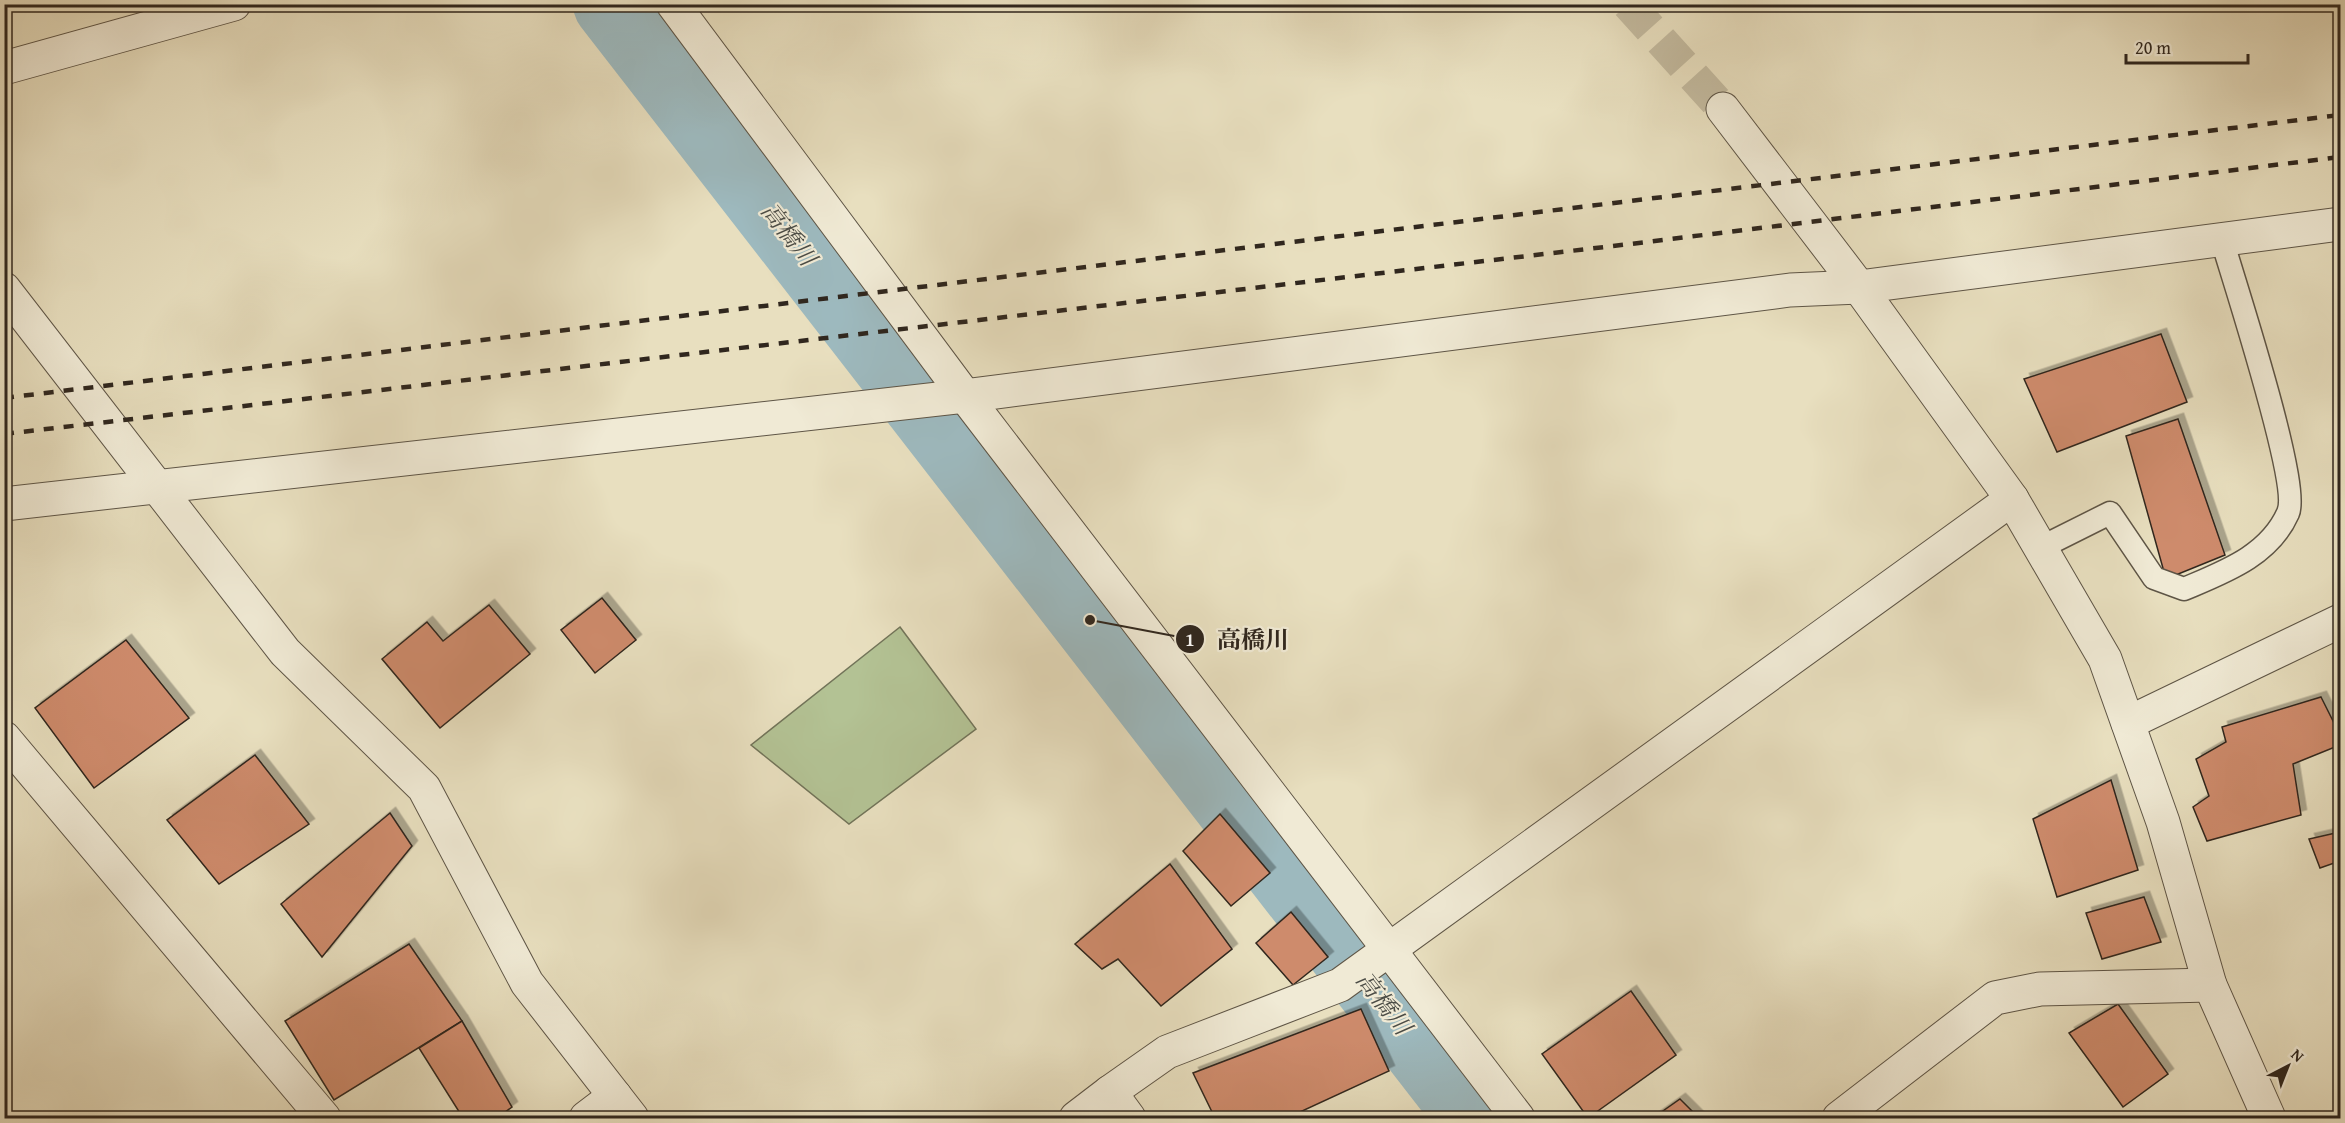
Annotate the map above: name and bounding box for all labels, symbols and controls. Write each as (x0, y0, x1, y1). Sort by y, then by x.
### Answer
scale bar (2126, 27, 2248, 65)
text: 20 m (2135, 34, 2171, 61)
water label: 高橋川 (753, 195, 827, 276)
callout: 高橋川 (1175, 618, 1301, 660)
text: 高橋川 (1217, 622, 1289, 657)
text: 1 (1185, 626, 1195, 653)
water label: 高橋川 (1348, 964, 1422, 1045)
north arrow (2258, 1036, 2318, 1096)
text: N (2286, 1042, 2310, 1068)

